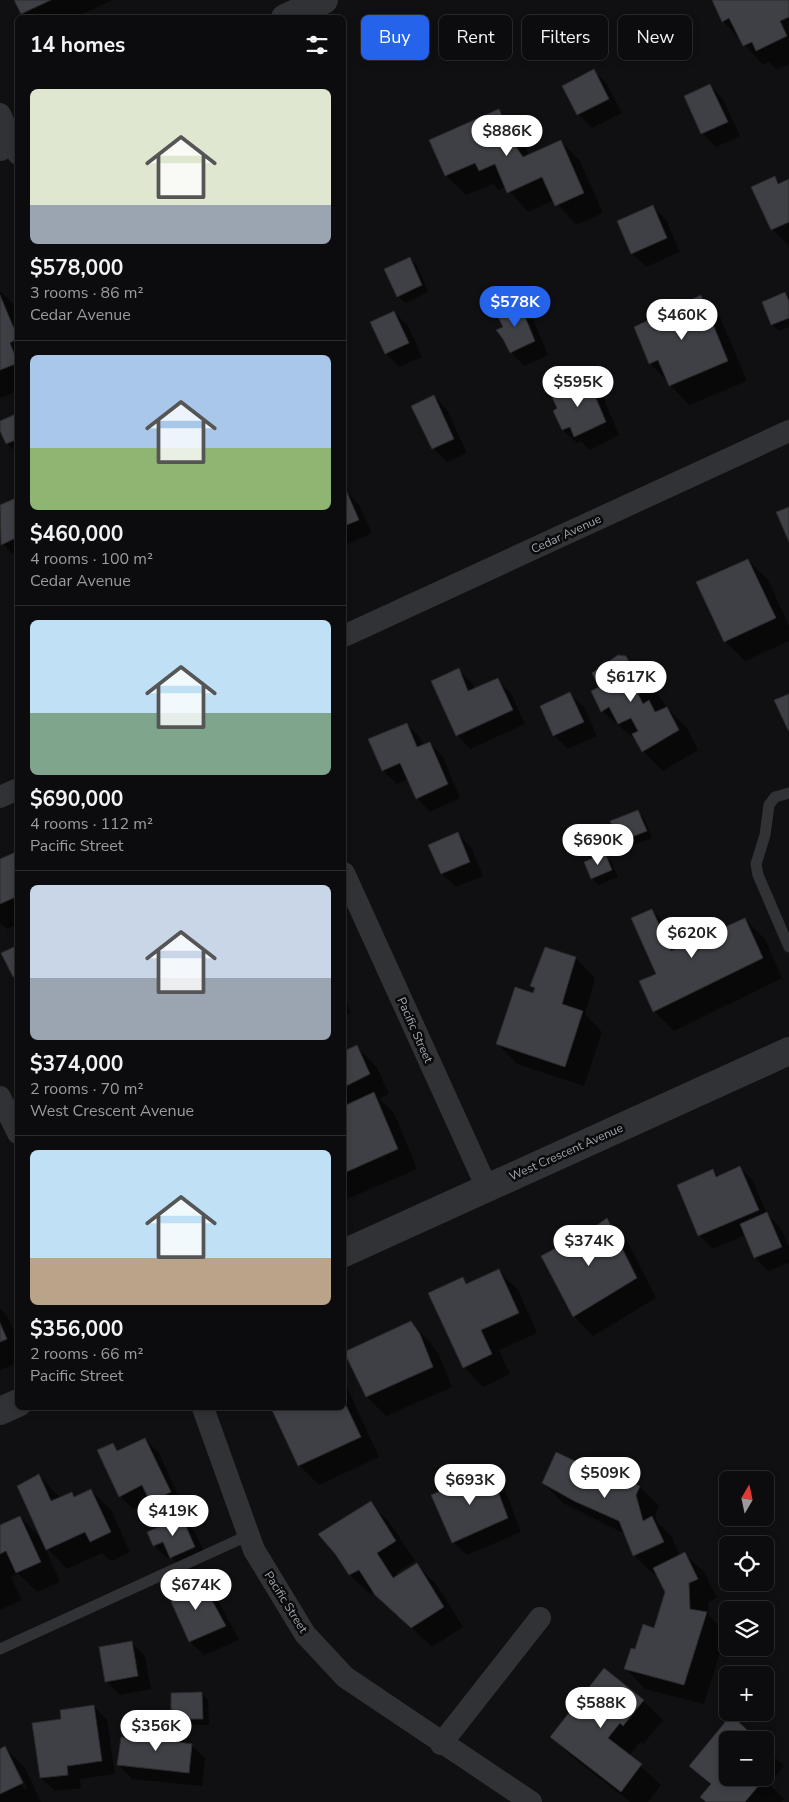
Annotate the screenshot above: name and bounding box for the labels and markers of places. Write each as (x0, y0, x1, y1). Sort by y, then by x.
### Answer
pin: $886K (472, 114, 542, 157)
pin: $578K (480, 286, 550, 328)
pin: $460K (647, 298, 717, 341)
pin: $595K (543, 366, 613, 408)
pin: $617K (596, 660, 666, 703)
pin: $690K (563, 824, 633, 866)
pin: $620K (657, 916, 727, 959)
pin: $374K (554, 1224, 624, 1267)
pin: $509K (570, 1456, 640, 1499)
pin: $693K (435, 1464, 505, 1506)
pin: $419K (138, 1494, 208, 1537)
pin: $674K (161, 1568, 231, 1611)
pin: $588K (566, 1686, 636, 1729)
pin: $356K (121, 1710, 191, 1752)

